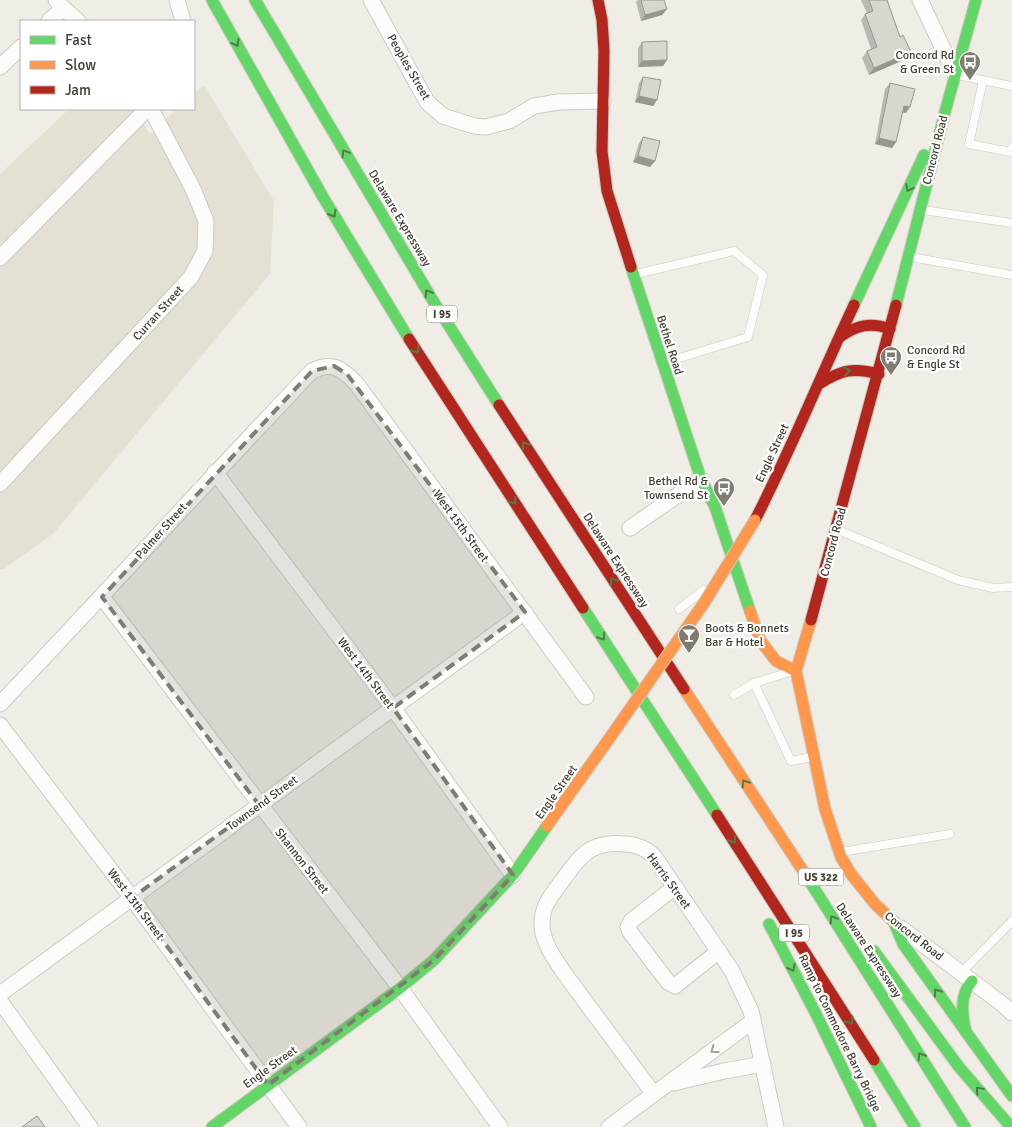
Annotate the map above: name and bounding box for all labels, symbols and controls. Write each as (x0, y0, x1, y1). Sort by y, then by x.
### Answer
legend (20, 20, 195, 110)
text: Fast (65, 31, 92, 49)
street label: Peoples Street (384, 32, 433, 103)
one-way arrow (230, 38, 240, 47)
place label: Concord Rd & Green St (896, 48, 954, 77)
bus stop icon: Concord Rd & Green St (958, 50, 982, 81)
text: Slow (65, 56, 96, 74)
text: Jam (65, 81, 91, 99)
street label: Concord Road (920, 114, 951, 186)
one-way arrow (341, 150, 351, 159)
street label: Delaware Expressway (365, 167, 435, 270)
one-way arrow (905, 183, 915, 192)
one-way arrow (327, 209, 337, 218)
street label: Curran Street (130, 283, 187, 344)
one-way arrow (425, 289, 435, 298)
road number: I 95 (427, 306, 457, 322)
street label: Bethel Road (653, 313, 686, 377)
place label: Concord Rd & Engle St (907, 343, 965, 372)
one-way arrow (409, 344, 419, 353)
bus stop icon: Concord Rd & Engle St (879, 345, 903, 376)
one-way arrow (843, 366, 852, 376)
street label: Engle Street (752, 421, 793, 485)
one-way arrow (521, 441, 531, 450)
place label: Bethel Rd & Townsend St (644, 474, 709, 503)
bus stop icon: Bethel Rd & Townsend St (712, 476, 736, 507)
street label: West 15th Street (429, 487, 492, 565)
one-way arrow (507, 495, 516, 505)
street label: Palmer Street (132, 500, 190, 562)
street label: Concord Road (817, 506, 850, 578)
street label: Delaware Expressway (579, 510, 652, 611)
one-way arrow (610, 577, 619, 587)
place label: Boots & Bonnets Bar & Hotel (705, 621, 789, 650)
bar icon: Boots & Bonnets Bar & Hotel (677, 623, 701, 654)
one-way arrow (595, 632, 605, 641)
street label: West 14th Street (334, 635, 397, 712)
street label: Engle Street (532, 762, 581, 822)
street label: Townsend Street (224, 773, 301, 834)
one-way arrow (741, 779, 751, 788)
street label: Shannon Street (271, 826, 332, 897)
one-way arrow (727, 835, 737, 844)
street label: Harris Street (643, 850, 694, 912)
street label: West 13th Street (104, 866, 167, 943)
road number: US 322 (798, 869, 844, 886)
street label: Delaware Expressway (832, 900, 905, 1001)
street label: Concord Road (881, 909, 946, 964)
one-way arrow (830, 915, 840, 924)
road number: I 95 (779, 924, 809, 941)
street label: Ramp to Commodore Barry Bridge (795, 952, 884, 1114)
one-way arrow (786, 963, 796, 972)
one-way arrow (935, 989, 943, 998)
one-way arrow (844, 1015, 853, 1024)
street label: Engle Street (240, 1043, 300, 1092)
one-way arrow (710, 1044, 720, 1053)
one-way arrow (918, 1052, 928, 1061)
one-way arrow (976, 1087, 985, 1096)

